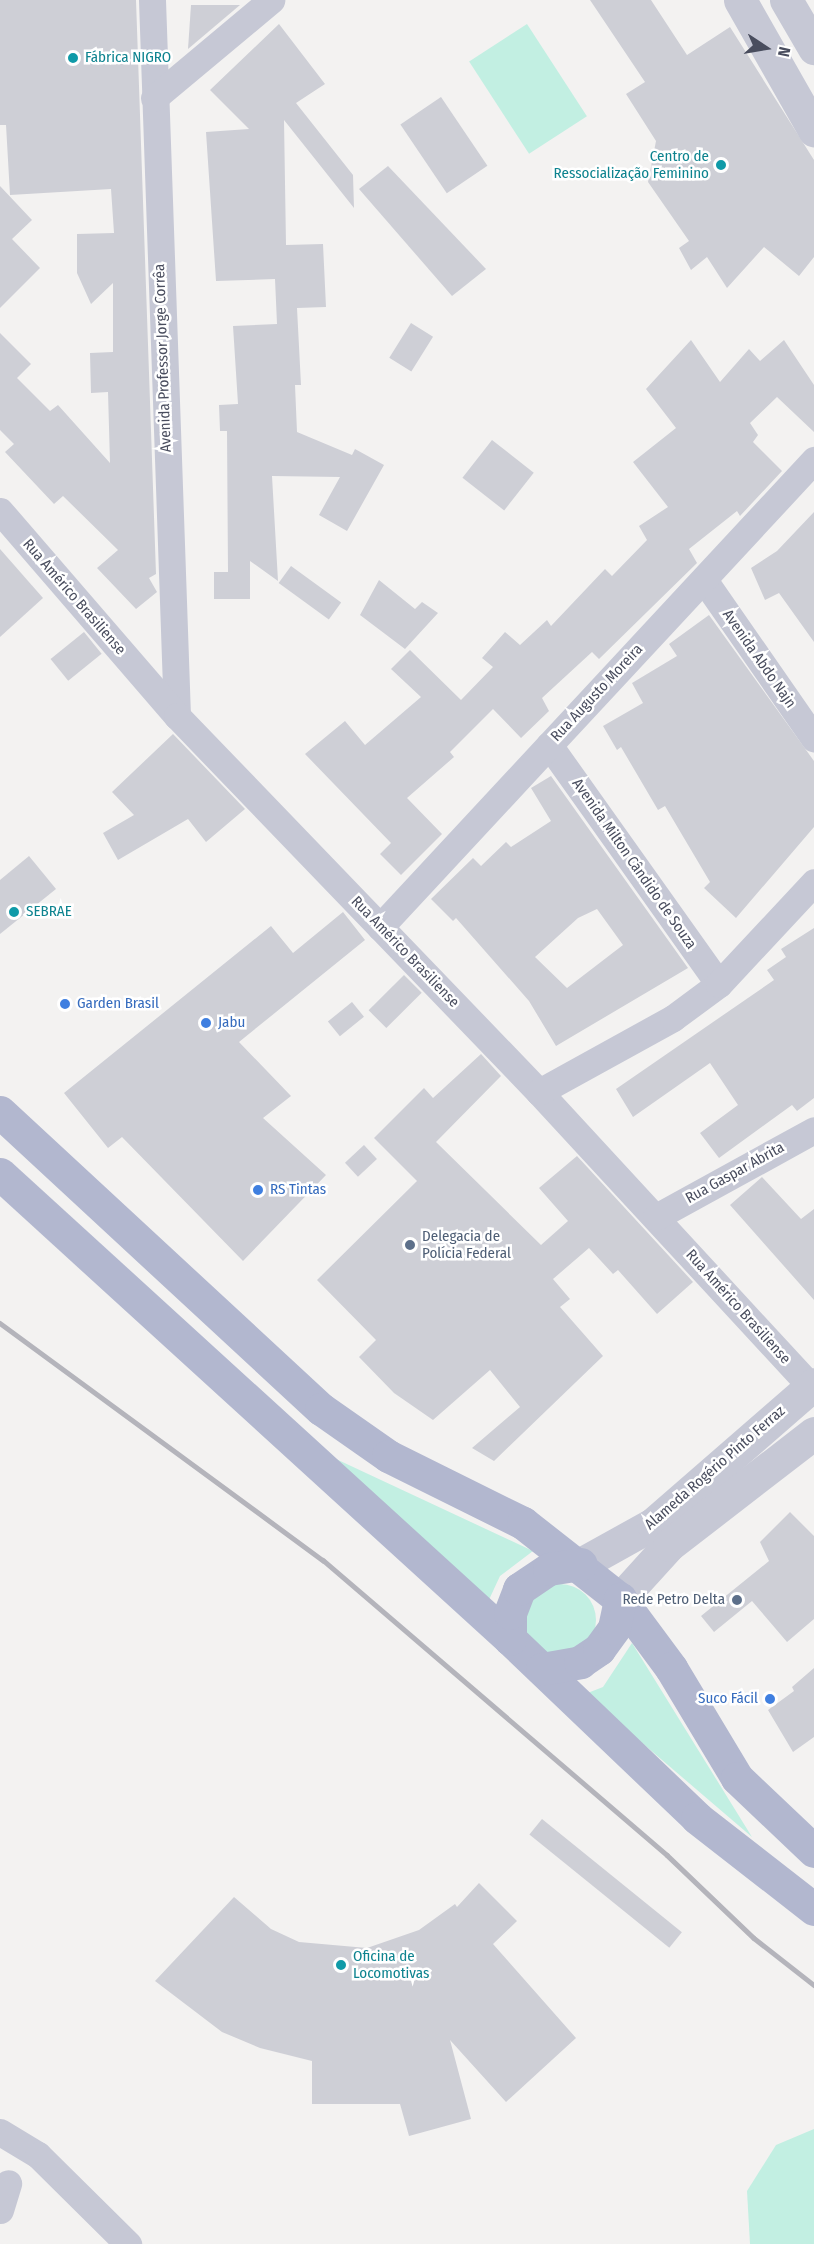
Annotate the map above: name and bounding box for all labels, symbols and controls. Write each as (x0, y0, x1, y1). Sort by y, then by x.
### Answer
north arrow (736, 18, 796, 78)
text: N (774, 45, 794, 59)
place label: Fábrica NIGRO (85, 49, 171, 67)
marker: Fábrica NIGRO (66, 51, 80, 65)
place label: Centro de Ressocialização Feminino (554, 147, 709, 182)
marker: Centro de Ressocialização Feminino (714, 158, 728, 172)
street label: Avenida Professor Jorge Corrêa (151, 263, 175, 453)
street label: Rua Américo Brasiliense (19, 535, 129, 659)
street label: Avenida Abdo Najn (718, 606, 800, 712)
street label: Rua Augusto Moreira (547, 641, 647, 745)
street label: Avenida Milton Cândido de Souza (568, 775, 700, 953)
street label: Rua Américo Brasiliense (347, 893, 463, 1011)
place label: SEBRAE (26, 903, 72, 921)
marker: SEBRAE (7, 905, 21, 919)
place label: Garden Brasil (77, 995, 159, 1013)
marker: Garden Brasil (58, 997, 72, 1011)
place label: Jabu (218, 1014, 245, 1032)
marker: Jabu (199, 1016, 213, 1030)
street label: Rua Gaspar Abrita (682, 1138, 788, 1208)
place label: RS Tintas (270, 1181, 326, 1199)
marker: RS Tintas (251, 1183, 265, 1197)
place label: Delegacia de Polícia Federal (422, 1227, 511, 1262)
marker: Delegacia de Polícia Federal (403, 1238, 417, 1252)
street label: Rua Américo Brasiliense (682, 1246, 794, 1368)
street label: Alameda Rogério Pinto Ferraz (641, 1402, 789, 1534)
place label: Rede Petro Delta (622, 1591, 725, 1609)
marker: Rede Petro Delta (730, 1593, 744, 1607)
place label: Suco Fácil (698, 1690, 758, 1708)
marker: Suco Fácil (763, 1692, 777, 1706)
place label: Oficina de Locomotivas (353, 1947, 429, 1982)
marker: Oficina de Locomotivas (334, 1958, 348, 1972)

